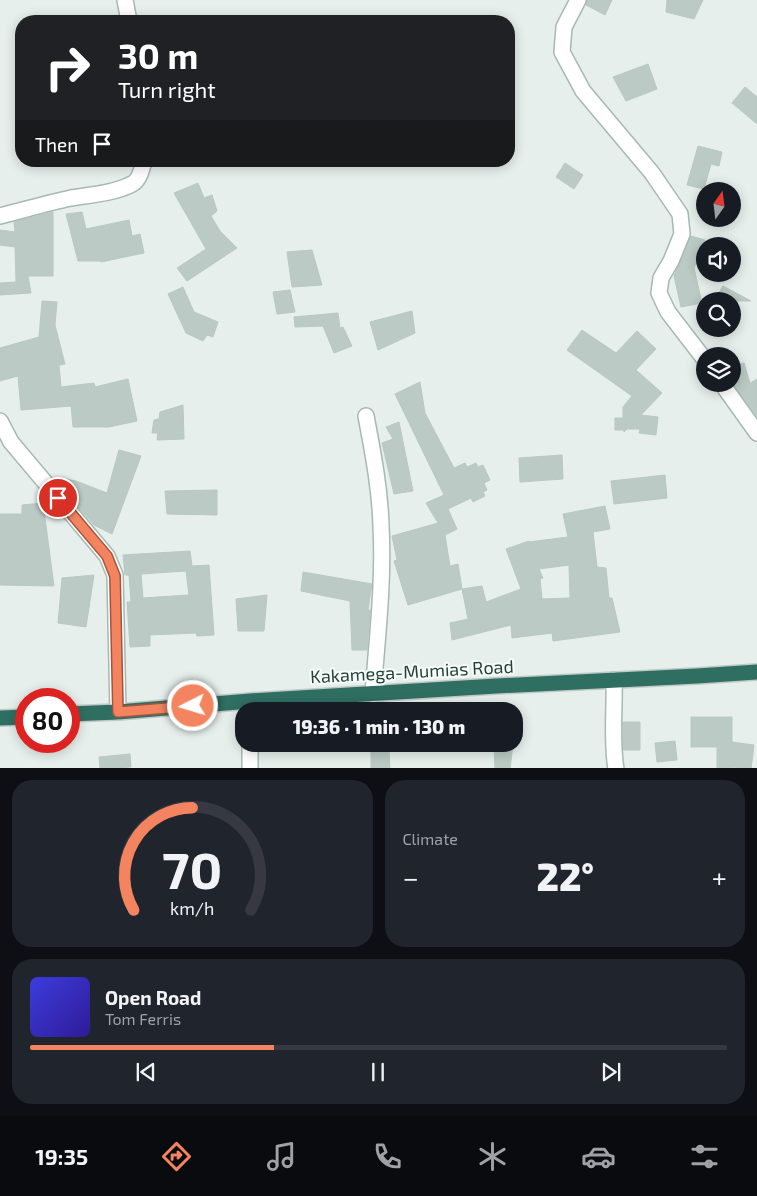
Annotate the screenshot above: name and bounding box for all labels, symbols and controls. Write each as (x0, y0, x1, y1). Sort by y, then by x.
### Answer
text: 30 m (118, 34, 198, 76)
icon: right (35, 35, 100, 100)
text: Turn right (118, 76, 216, 102)
icon: arrive (88, 130, 116, 158)
text: Then (35, 133, 78, 156)
north arrow (696, 182, 741, 228)
map controls (696, 182, 741, 392)
button: sound (696, 237, 741, 282)
button: search (696, 292, 741, 337)
button: layers (696, 347, 741, 392)
pin (37, 477, 79, 519)
icon: arrive (44, 484, 72, 512)
street label: Kakamega-Mumias Road (310, 655, 514, 687)
position arrow (166, 679, 218, 731)
speed limit sign: 80 (15, 688, 80, 753)
text: 19:36 · 1 min · 130 m (293, 715, 465, 738)
text: Climate (403, 829, 458, 848)
text: 70 (162, 837, 222, 899)
text: 22° (536, 853, 594, 899)
text: − (403, 860, 419, 894)
text: + (712, 860, 727, 894)
text: km/h (170, 897, 214, 919)
text: Open Road (105, 986, 201, 1009)
text: Tom Ferris (105, 1009, 181, 1028)
icon: previous (132, 1058, 160, 1086)
icon: pause (364, 1058, 392, 1086)
icon: next (597, 1058, 625, 1086)
icon: directions (159, 1139, 194, 1174)
icon: music (264, 1139, 299, 1174)
icon: phone (370, 1139, 405, 1174)
icon: climate (475, 1139, 510, 1174)
icon: car (581, 1139, 616, 1174)
icon: filters (687, 1139, 722, 1174)
text: 19:35 (35, 1143, 88, 1169)

